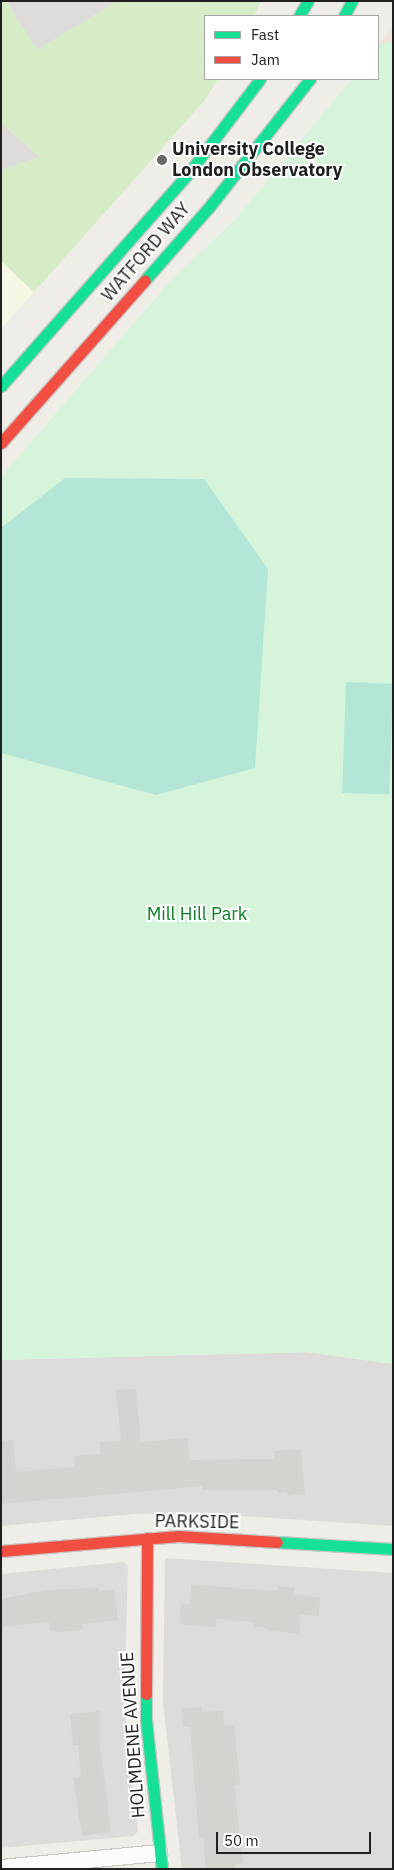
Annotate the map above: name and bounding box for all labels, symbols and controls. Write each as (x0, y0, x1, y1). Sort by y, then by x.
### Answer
legend (204, 15, 379, 80)
text: Fast (251, 25, 279, 44)
text: Jam (251, 50, 280, 69)
place label: University College London Observatory (172, 139, 342, 182)
marker: University College London Observatory (156, 154, 168, 166)
street label: WATFORD WAY (97, 198, 195, 306)
park label: Mill Hill Park (147, 903, 247, 925)
street label: PARKSIDE (154, 1510, 240, 1534)
street label: HOLMDENE AVENUE (116, 1651, 150, 1819)
scale bar (219, 1822, 374, 1854)
text: 50 m (224, 1831, 259, 1850)

